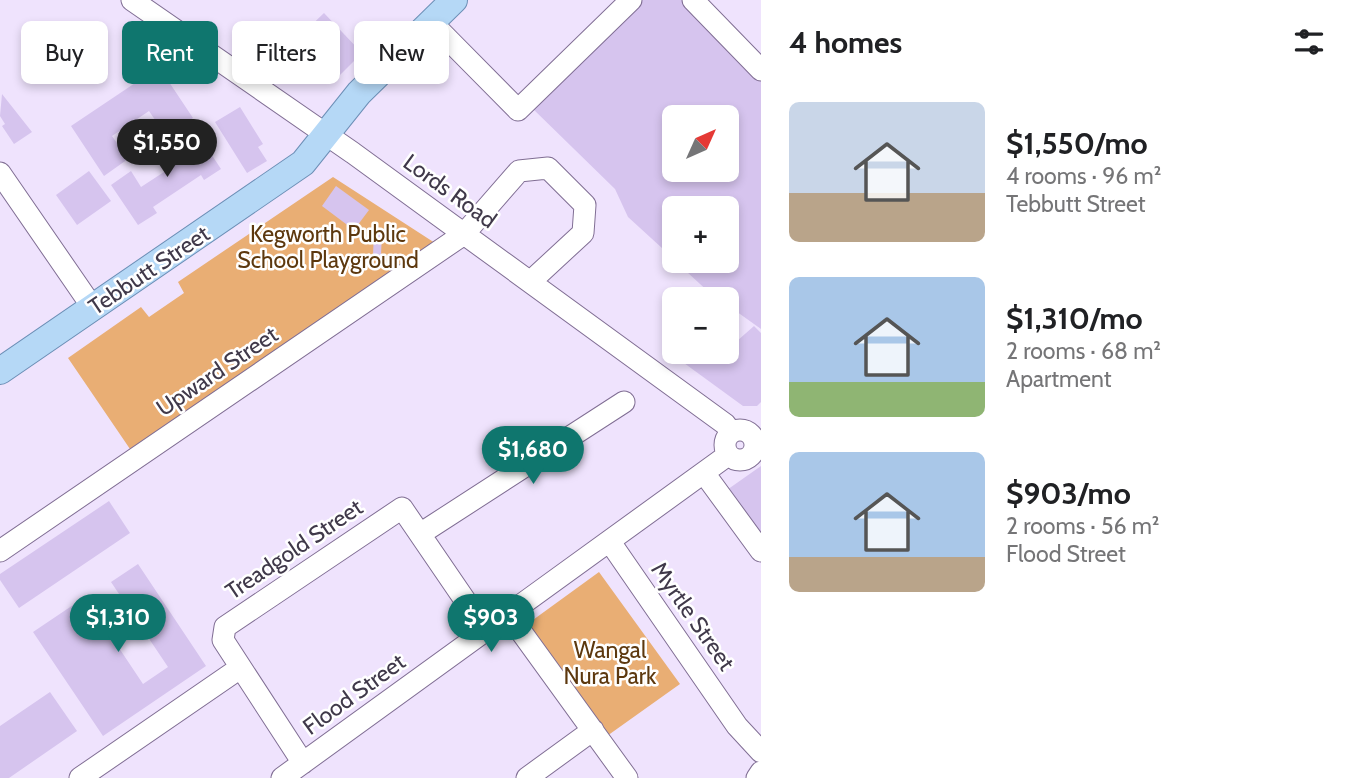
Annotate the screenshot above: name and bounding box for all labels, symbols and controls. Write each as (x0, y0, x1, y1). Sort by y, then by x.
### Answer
chip: Buy (21, 21, 108, 84)
chip: Rent (122, 21, 218, 84)
chip: Filters (232, 21, 340, 84)
chip: New (354, 21, 449, 84)
icon: filters (1290, 23, 1328, 61)
text: 4 homes (789, 24, 902, 61)
north arrow (662, 105, 738, 182)
map controls (662, 105, 739, 364)
pin: $1,550 (110, 120, 224, 179)
text: $1,550/mo (1006, 125, 1148, 162)
text: $1,550 (133, 128, 201, 156)
icon: home (845, 130, 929, 214)
street label: Lords Road (398, 148, 502, 234)
text: 4 rooms · 96 m² (1006, 162, 1161, 190)
text: Tebbutt Street (1006, 190, 1146, 218)
button: + (662, 196, 739, 273)
street label: Tebbutt Street (83, 219, 215, 321)
park label: Kegworth Public School Playground (237, 220, 419, 274)
button: − (662, 287, 739, 364)
text: $1,310/mo (1006, 300, 1143, 337)
icon: home (845, 305, 929, 389)
street label: Upward Street (151, 320, 283, 422)
text: 2 rooms · 68 m² (1006, 337, 1161, 365)
text: Apartment (1006, 365, 1111, 393)
pin: $1,680 (476, 426, 590, 486)
text: $1,680 (498, 435, 568, 463)
text: $903/mo (1006, 475, 1131, 512)
icon: home (845, 480, 929, 564)
street label: Treadgold Street (220, 493, 368, 605)
text: 2 rooms · 56 m² (1006, 512, 1160, 540)
text: Flood Street (1006, 540, 1126, 568)
street label: Myrtle Street (645, 556, 741, 676)
pin: $1,310 (61, 594, 175, 654)
pin: $903 (450, 594, 532, 654)
text: $1,310 (86, 603, 150, 631)
text: $903 (464, 603, 518, 631)
park label: Wangal Nura Park (564, 636, 657, 690)
street label: Flood Street (297, 647, 411, 741)

